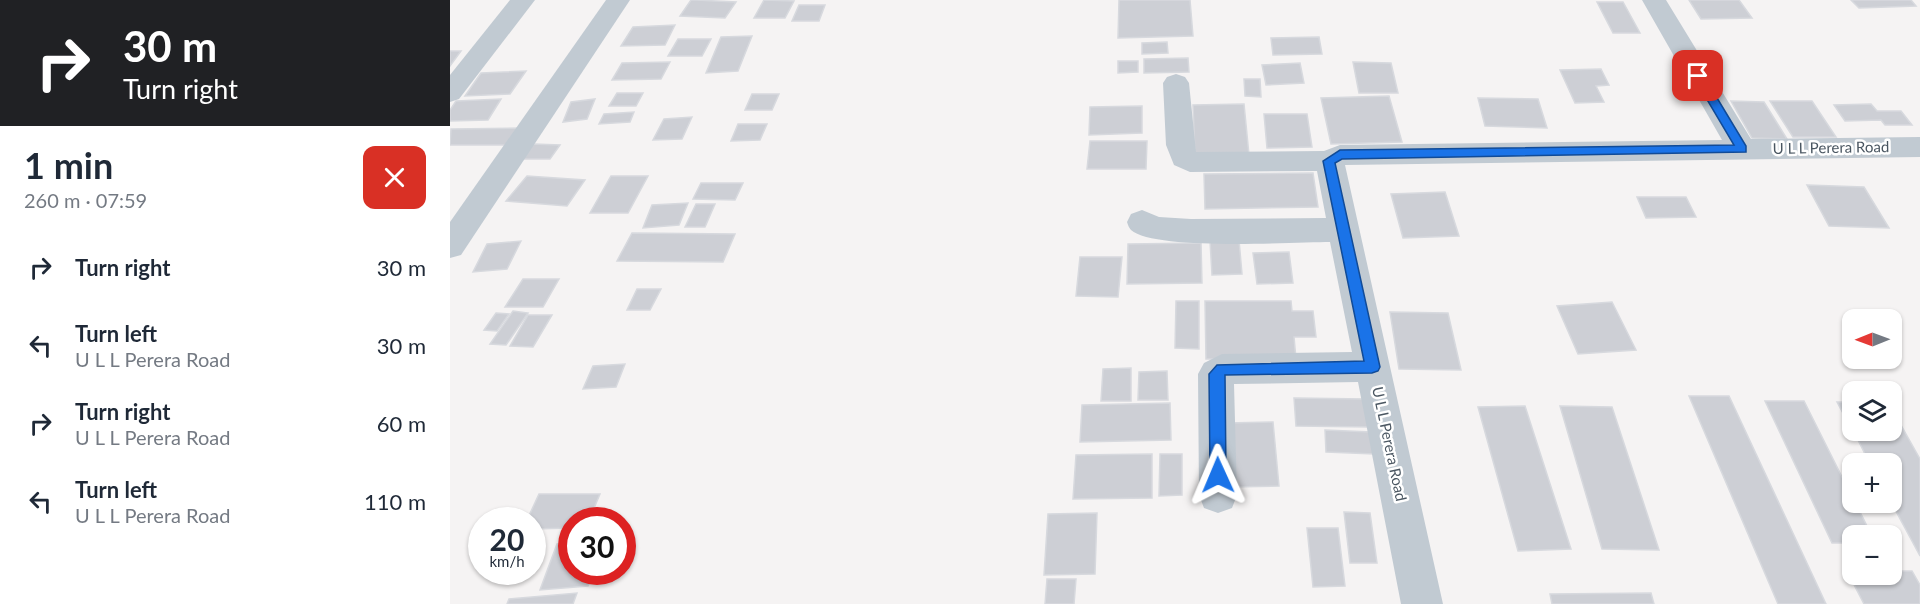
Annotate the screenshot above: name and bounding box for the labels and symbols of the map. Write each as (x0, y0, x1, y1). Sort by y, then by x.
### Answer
pin (1672, 50, 1723, 101)
street label: U L L Perera Road (1773, 137, 1889, 157)
north arrow (1842, 309, 1902, 369)
street label: U L L Perera Road (1369, 385, 1411, 503)
position arrow (1186, 443, 1250, 507)
speed limit sign: 30 (558, 507, 636, 585)

